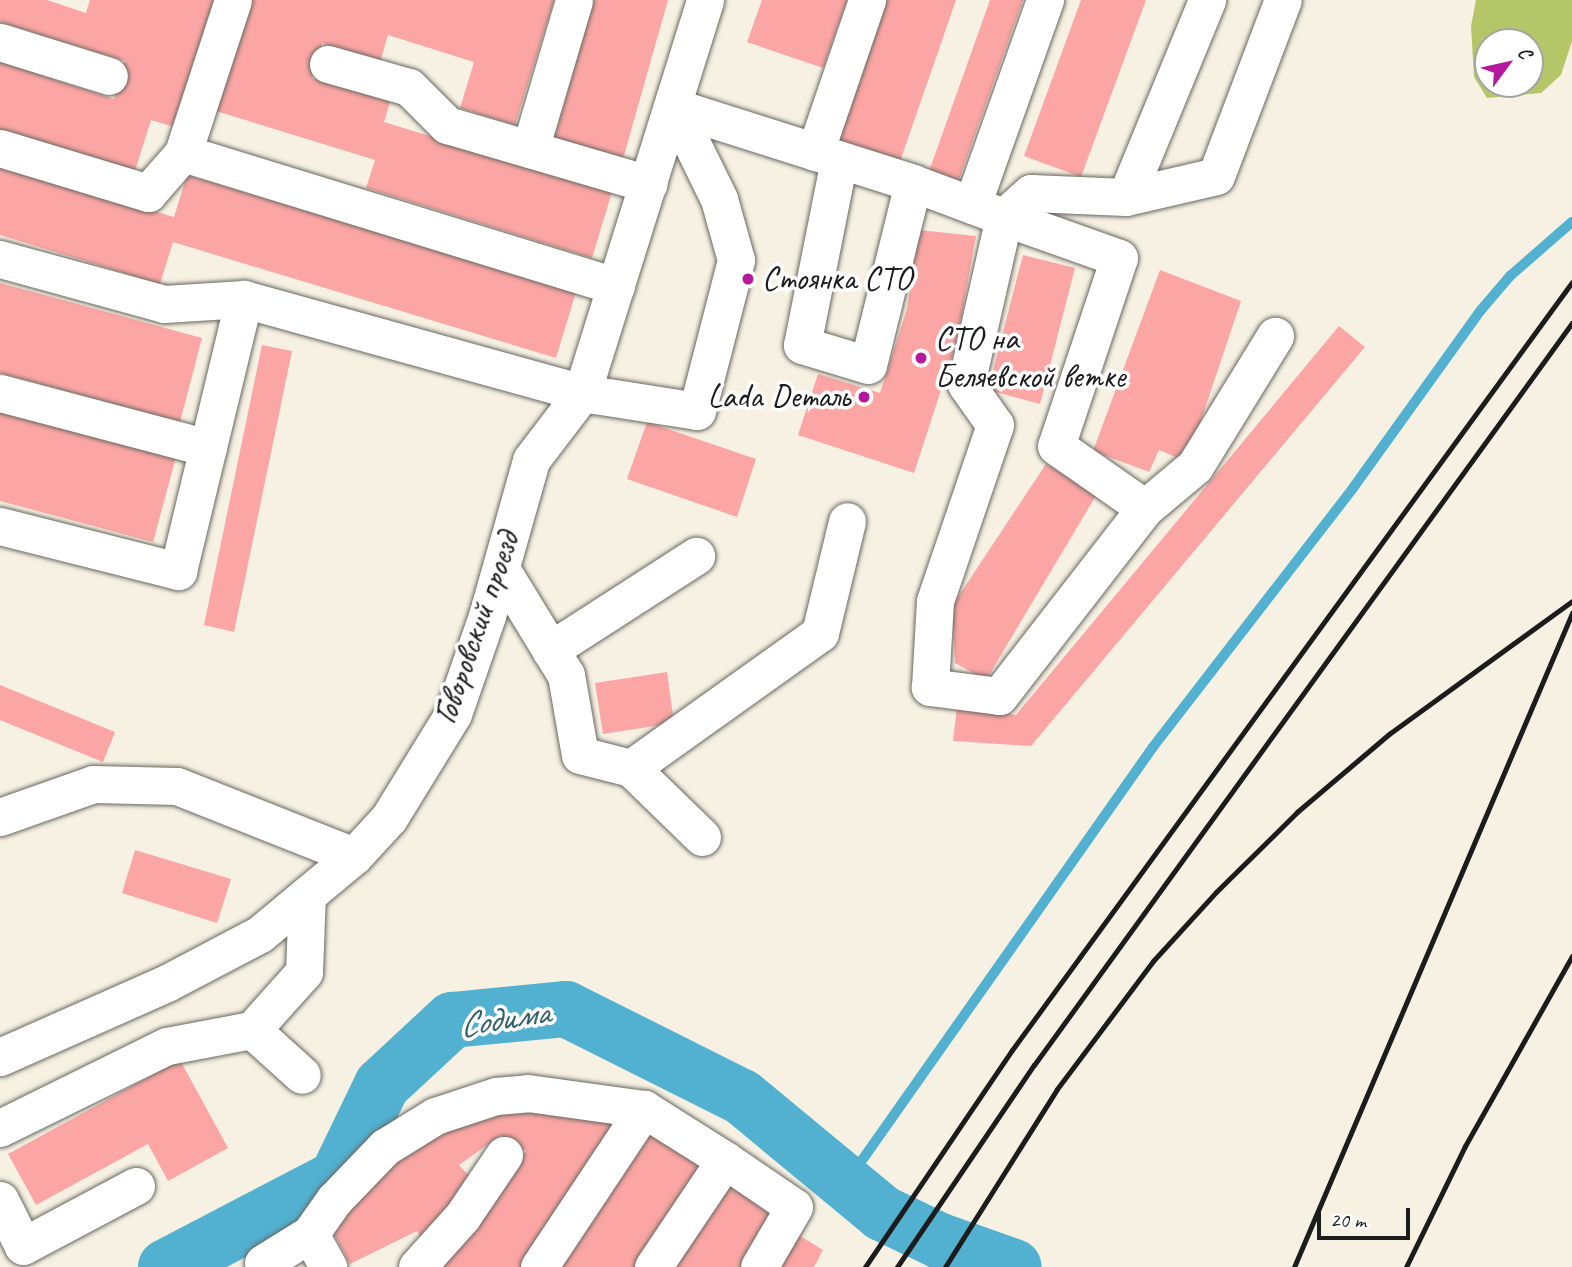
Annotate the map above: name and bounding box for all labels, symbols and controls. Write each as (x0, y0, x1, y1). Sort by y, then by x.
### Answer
north arrow (1474, 28, 1544, 98)
text: С (1512, 42, 1538, 63)
place label: Стоянка СТО (762, 259, 911, 299)
marker: Стоянка СТО (740, 271, 756, 287)
place label: СТО на Беляевской ветке (935, 319, 1125, 397)
marker: СТО на Беляевской ветке (913, 350, 929, 366)
place label: Lada Dеталь (708, 377, 850, 417)
marker: Lada Dеталь (856, 389, 872, 405)
street label: Говоровский проезд (426, 527, 528, 729)
water label: Содима (456, 991, 552, 1047)
scale bar (1320, 1194, 1413, 1238)
text: 20 m (1330, 1207, 1366, 1233)

